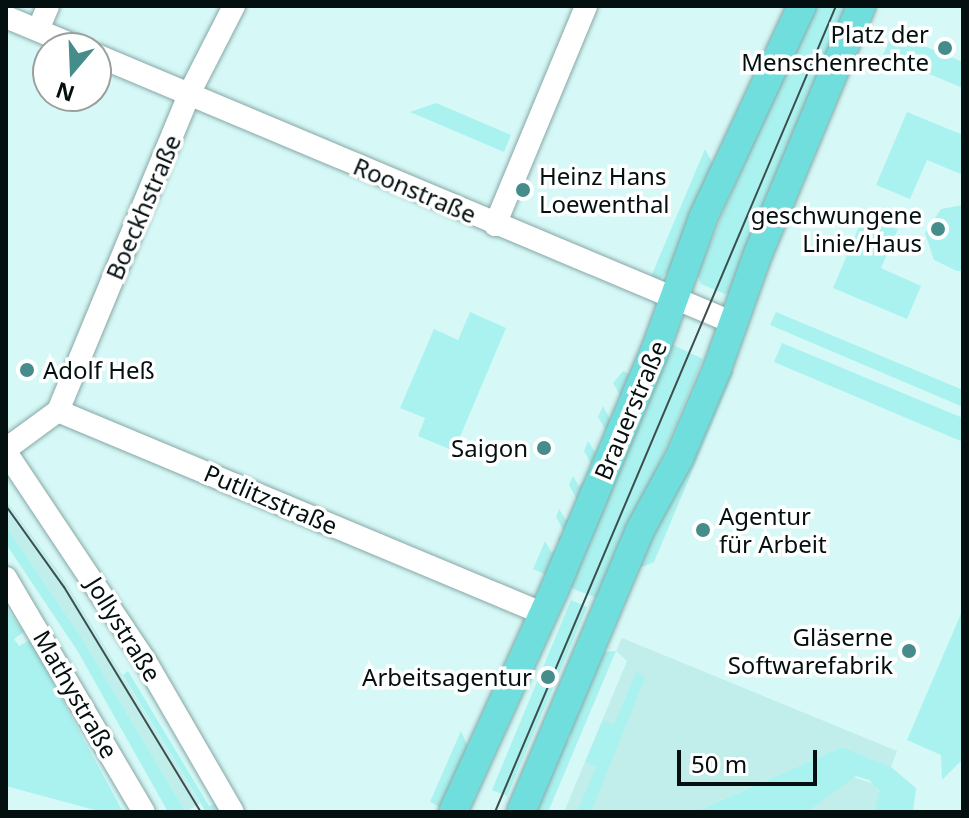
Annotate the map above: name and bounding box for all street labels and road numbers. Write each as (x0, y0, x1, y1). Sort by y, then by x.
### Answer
street label: Boeckhstraße (100, 130, 186, 284)
street label: Roonstraße (349, 151, 481, 229)
street label: Brauerstraße (588, 336, 672, 484)
street label: Putlitzstraße (200, 458, 342, 540)
street label: Jollystraße (81, 572, 167, 686)
street label: Mathystraße (28, 625, 124, 763)

